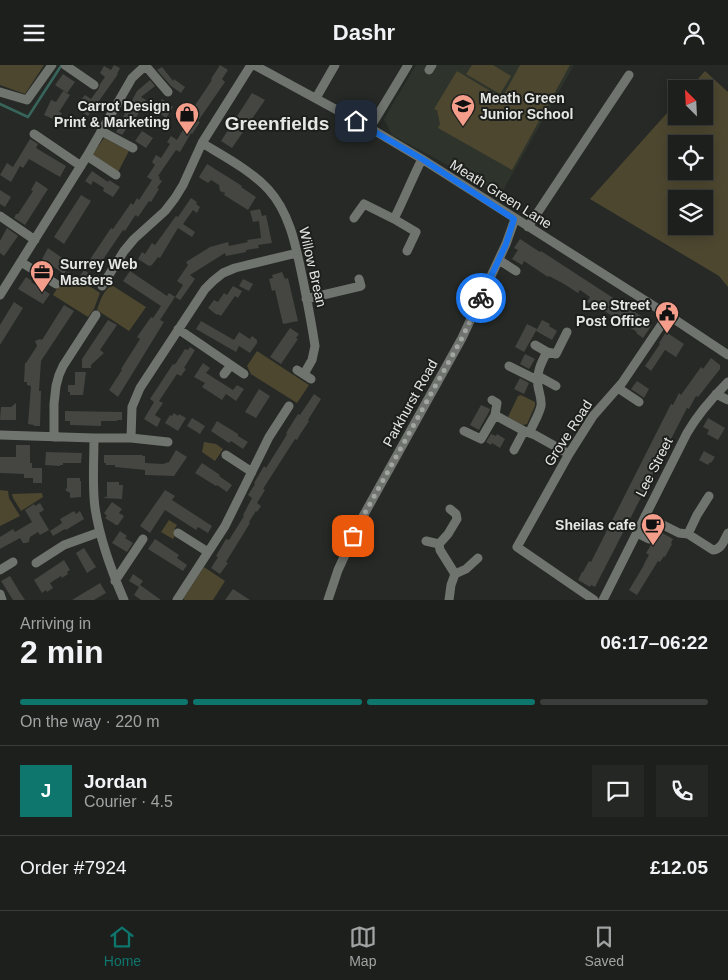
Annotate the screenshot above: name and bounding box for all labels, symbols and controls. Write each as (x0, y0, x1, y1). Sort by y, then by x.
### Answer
icon: menu (20, 19, 48, 47)
icon: person (680, 19, 708, 47)
text: Dashr (333, 20, 395, 45)
north arrow (668, 80, 712, 125)
map controls (668, 80, 713, 235)
place label: Meath Green Junior School (480, 90, 573, 122)
school or university icon: Meath Green Junior School (450, 93, 476, 127)
place label: Carrot Design Print & Marketing (54, 98, 170, 130)
pin (335, 100, 377, 142)
shop icon: Carrot Design Print & Marketing (174, 101, 200, 135)
icon: home (342, 107, 370, 135)
district label: Greenfields (225, 113, 329, 134)
button: locate (668, 135, 713, 180)
street label: Meath Green Lane (447, 156, 555, 232)
button: layers (668, 190, 713, 235)
street label: Willow Brean (296, 225, 330, 309)
place label: Surrey Web Masters (60, 256, 138, 288)
office icon: Surrey Web Masters (29, 259, 55, 293)
courier (456, 273, 506, 323)
icon: bike (467, 284, 495, 312)
place label: Lee Street Post Office (576, 297, 650, 329)
public building icon: Lee Street Post Office (654, 300, 680, 334)
street label: Parkhurst Road (379, 357, 441, 449)
street label: Grove Road (541, 397, 595, 469)
street label: Lee Street (632, 434, 676, 499)
cafe icon: Sheilas cafe (640, 512, 666, 546)
pin (332, 515, 374, 557)
place label: Sheilas cafe (555, 517, 636, 533)
icon: bag (339, 522, 367, 550)
text: Arriving in (20, 615, 91, 632)
text: 06:17–06:22 (600, 632, 708, 653)
text: 2 min (20, 634, 104, 670)
text: On the way · 220 m (20, 713, 160, 730)
button: chat (592, 765, 644, 817)
button: phone (656, 765, 708, 817)
text: Jordan (84, 771, 147, 792)
text: J (41, 780, 51, 801)
text: Courier · 4.5 (84, 793, 173, 810)
text: Order #7924 (20, 857, 127, 878)
text: £12.05 (650, 857, 708, 878)
tab: Home (104, 923, 141, 969)
tab: Map (349, 923, 377, 969)
tab: Saved (584, 923, 624, 969)

